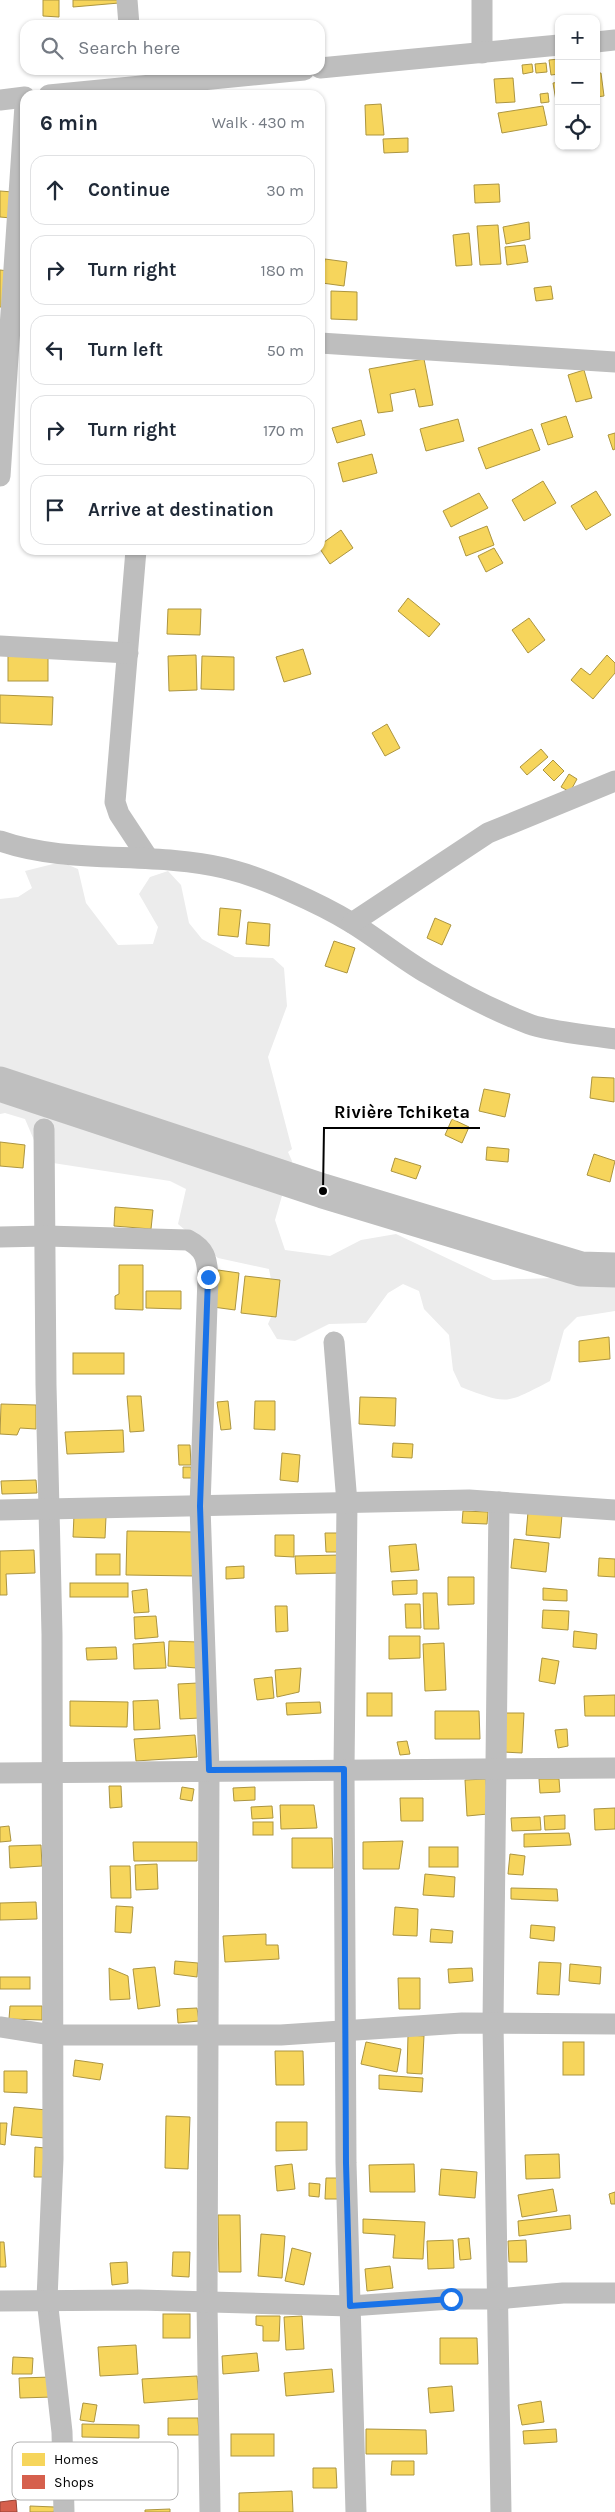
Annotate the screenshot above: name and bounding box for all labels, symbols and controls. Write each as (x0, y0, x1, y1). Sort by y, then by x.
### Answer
map controls (555, 15, 600, 150)
button: + (555, 15, 600, 60)
search box (20, 20, 325, 75)
icon: search (38, 34, 66, 62)
text: Search here (78, 37, 180, 59)
button: − (555, 60, 600, 105)
button: locate (555, 105, 600, 150)
text: 6 min (40, 111, 98, 135)
text: Walk · 430 m (212, 113, 305, 132)
icon: ahead (41, 176, 69, 204)
text: Continue (88, 179, 170, 201)
text: 30 m (266, 181, 304, 200)
icon: right (41, 256, 69, 284)
text: Turn right (88, 259, 177, 281)
text: 180 m (261, 261, 304, 280)
icon: left (41, 336, 69, 364)
text: Turn left (88, 339, 163, 361)
text: 50 m (267, 341, 304, 360)
icon: right (41, 416, 69, 444)
text: Turn right (88, 419, 177, 441)
text: 170 m (263, 421, 304, 440)
icon: arrive (41, 496, 69, 524)
text: Arrive at destination (88, 499, 274, 521)
callout: Rivière Tchiketa (324, 1095, 480, 1128)
text: Rivière Tchiketa (334, 1101, 470, 1123)
route end (197, 1266, 220, 1289)
route start (440, 2288, 463, 2311)
legend (12, 2442, 178, 2500)
text: Homes (54, 2451, 99, 2468)
text: Shops (54, 2474, 94, 2491)

